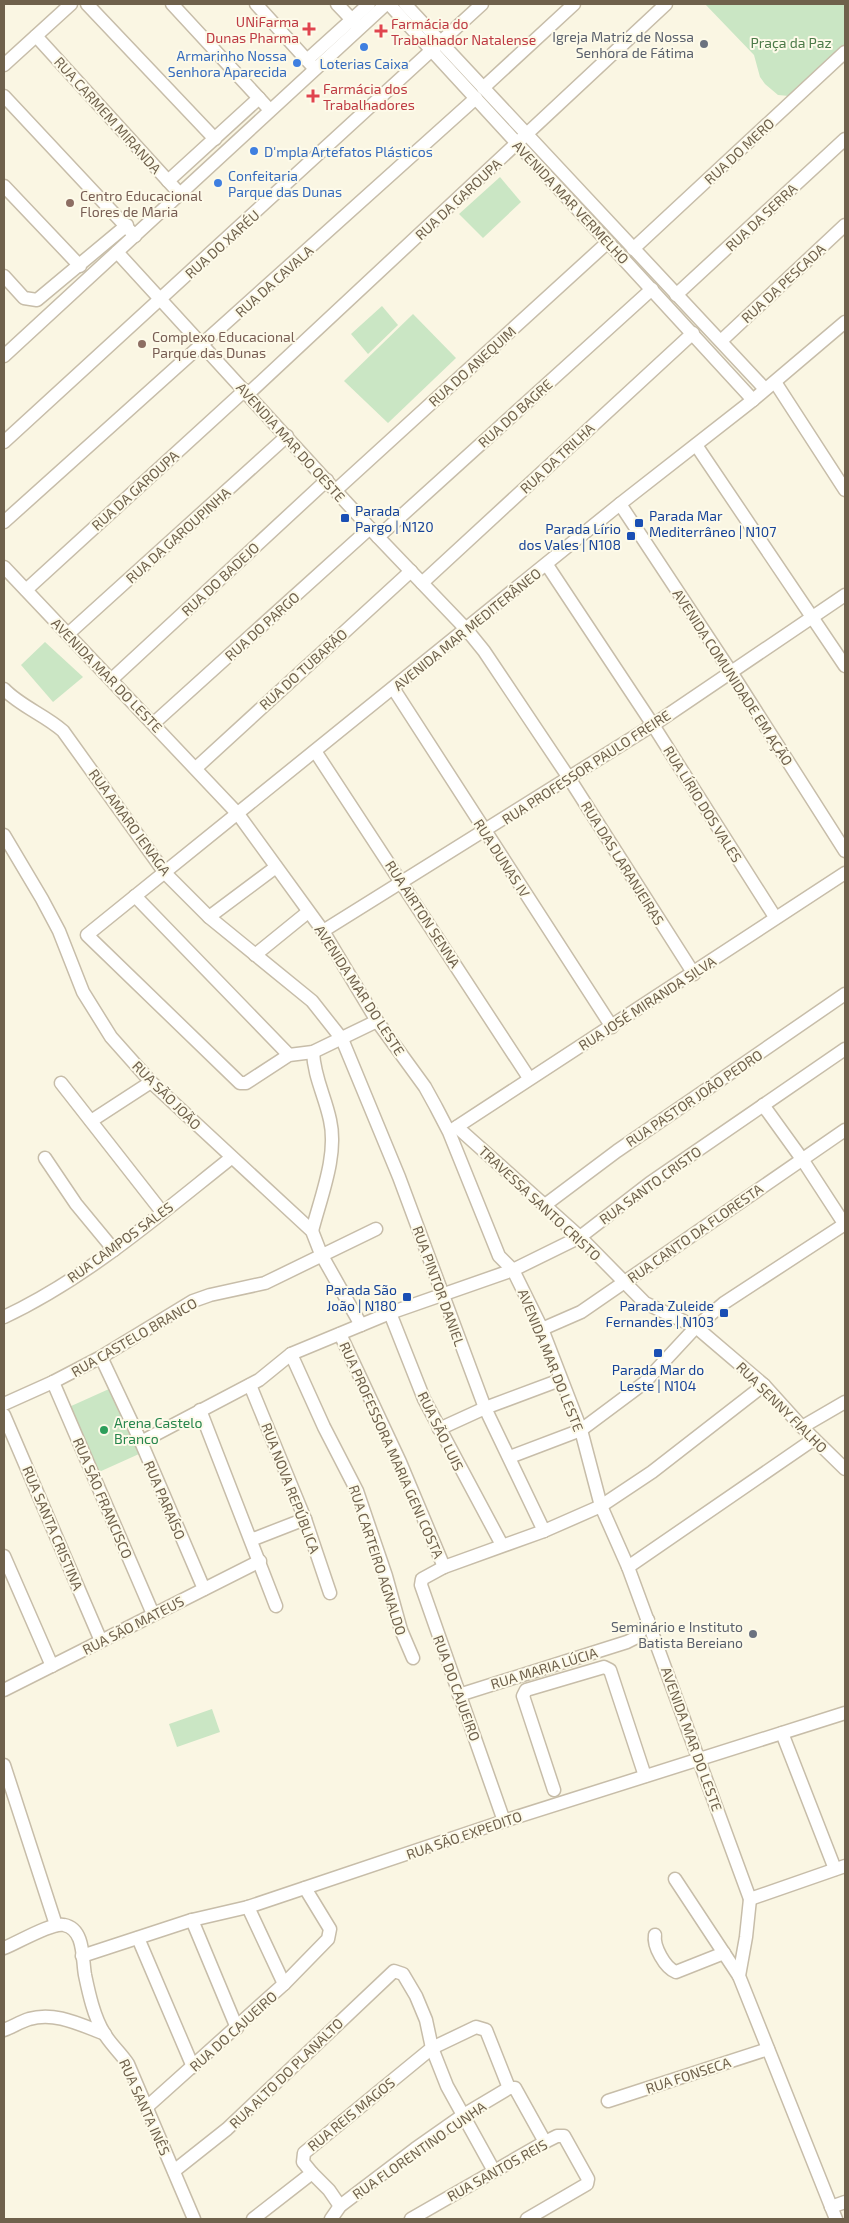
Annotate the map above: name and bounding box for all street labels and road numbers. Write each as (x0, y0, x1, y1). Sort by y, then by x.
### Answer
street label: RUA CARMEM MIRANDA (51, 53, 165, 177)
street label: RUA DO MERO (701, 114, 777, 188)
street label: AVENIDA MAR VERMELHO (509, 137, 633, 267)
street label: RUA DA GAROUPA (411, 155, 505, 243)
street label: RUA DA SERRA (722, 179, 801, 255)
street label: RUA DO XARÉU (181, 206, 263, 282)
street label: RUA DA PESCADA (737, 240, 829, 326)
street label: RUA DA CAVALA (232, 241, 317, 320)
street label: RUA DO ANEQUIM (425, 322, 519, 410)
street label: RUA DO BAGRE (474, 375, 556, 451)
street label: AVENDIA MAR DO OESTE (233, 379, 349, 505)
street label: RUA DA TRILHA (516, 419, 598, 497)
street label: RUA DA GAROUPA (88, 446, 182, 534)
street label: RUA DA GAROUPINHA (122, 483, 234, 586)
street label: RUA DO BADEJO (178, 539, 262, 619)
street label: AVENIDA MAR MEDITERÂNEO (390, 564, 544, 694)
street label: AVENIDA COMUNIDADE EM AÇÃO (669, 586, 796, 769)
street label: RUA DO PARGO (221, 588, 303, 664)
street label: AVENIDA MAR DO LESTE (48, 614, 166, 736)
street label: RUA DO TUBARÃO (256, 625, 350, 713)
street label: RUA PROFESSOR PAULO FREIRE (499, 706, 673, 828)
street label: RUA LÍRIO DOS VALES (660, 743, 746, 865)
street label: RUA AMARO IENAGA (86, 765, 174, 879)
street label: RUA DAS LARANJEIRAS (578, 798, 668, 928)
street label: RUA DUNAS IV (470, 816, 534, 901)
street label: RUA AIRTON SENNA (382, 857, 464, 971)
street label: AVENIDA MAR DO LESTE (311, 922, 409, 1059)
street label: RUA JOSÉ MIRANDA SILVA (575, 952, 719, 1054)
street label: RUA PASTOR JOÃO PEDRO (622, 1046, 766, 1150)
street label: RUA SÃO JOÃO (129, 1057, 205, 1133)
street label: TRAVESSA SANTO CRISTO (475, 1142, 605, 1264)
street label: RUA SANTO CRISTO (596, 1142, 704, 1228)
street label: RUA CANTO DA FLORESTA (624, 1180, 766, 1286)
street label: RUA CAMPOS SALES (64, 1198, 176, 1286)
street label: RUA PINTOR DANIEL (409, 1224, 469, 1348)
street label: AVENIDA MAR DO LESTE (515, 1286, 587, 1434)
street label: RUA CASTELO BRANCO (68, 1294, 200, 1380)
street label: RUA PROFESSORA MARIA GENI COSTA (336, 1339, 448, 1561)
street label: RUA SENNY FIALHO (733, 1358, 831, 1456)
street label: RUA SÃO LUIS (414, 1389, 468, 1474)
street label: RUA NOVA REPÚBLICA (258, 1420, 324, 1556)
street label: RUA SÃO FRANCISCO (70, 1435, 136, 1561)
street label: RUA PARAÍSO (141, 1458, 189, 1542)
street label: RUA SANTA CRISTINA (19, 1463, 87, 1593)
street label: RUA CARTEIRO AGNALDO (346, 1483, 410, 1637)
street label: RUA SÃO MATEUS (79, 1592, 187, 1658)
street label: RUA DO CAJUEIRO (430, 1633, 484, 1743)
street label: RUA MARIA LÚCIA (489, 1644, 600, 1692)
street label: AVENIDA MAR DO LESTE (658, 1665, 726, 1814)
street label: RUA SÃO EXPEDITO (404, 1807, 524, 1863)
street label: RUA DO CAJUEIRO (186, 1987, 280, 2075)
street label: RUA ALTO DO PLANALTO (226, 2014, 346, 2132)
street label: RUA FONSECA (643, 2053, 733, 2097)
street label: RUA SANTA INÊS (116, 2056, 174, 2158)
street label: RUA REIS MAGOS (304, 2073, 398, 2154)
street label: RUA FLORENTINO CUNHA (349, 2097, 489, 2203)
street label: RUA SANTOS REIS (444, 2135, 550, 2205)

